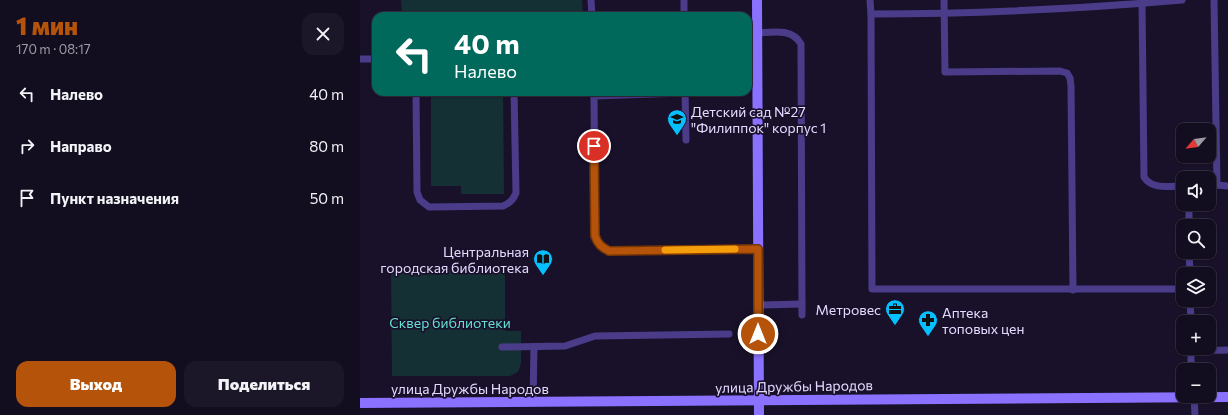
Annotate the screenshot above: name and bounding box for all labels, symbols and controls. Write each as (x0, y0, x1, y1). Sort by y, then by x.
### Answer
text: 1 мин (16, 11, 78, 40)
button: close (302, 13, 344, 55)
text: 40 m (454, 26, 520, 60)
icon: left (388, 28, 440, 80)
text: 170 m · 08:17 (16, 41, 91, 57)
text: Налево (454, 60, 517, 82)
icon: left (16, 83, 38, 105)
text: Налево (50, 85, 103, 103)
text: 40 m (309, 85, 344, 103)
place label: Детский сад №27 "Филиппок" корпус 1 (691, 103, 826, 136)
school or university icon: Детский сад №27 "Филиппок" корпус 1 (666, 108, 688, 136)
north arrow (1176, 123, 1216, 163)
map controls (1176, 123, 1216, 403)
pin (577, 129, 611, 163)
icon: right (16, 135, 38, 157)
icon: arrive (583, 135, 605, 157)
text: Направо (50, 137, 112, 155)
text: 80 m (309, 137, 344, 155)
button: sound (1176, 171, 1216, 211)
icon: arrive (16, 187, 38, 209)
text: Пункт назначения (50, 189, 179, 207)
text: 50 m (310, 189, 344, 207)
button: search (1176, 219, 1216, 259)
place label: Центральная городская библиотека (380, 243, 529, 276)
library icon: Центральная городская библиотека (532, 248, 554, 276)
button: layers (1176, 267, 1216, 307)
office icon: Метровес (884, 298, 906, 326)
place label: Метровес (815, 301, 881, 318)
place label: Аптека топовых цен (942, 304, 1024, 337)
pharmacy icon: Аптека топовых цен (917, 309, 939, 337)
position arrow (737, 313, 779, 355)
park label: Сквер библиотеки (389, 314, 511, 331)
button: + (1176, 315, 1216, 355)
button: Выход (16, 361, 176, 407)
button: Поделиться (184, 361, 344, 407)
button: − (1176, 363, 1216, 403)
street label: улица Дружбы Народов (715, 376, 873, 396)
street label: улица Дружбы Народов (391, 380, 549, 397)

